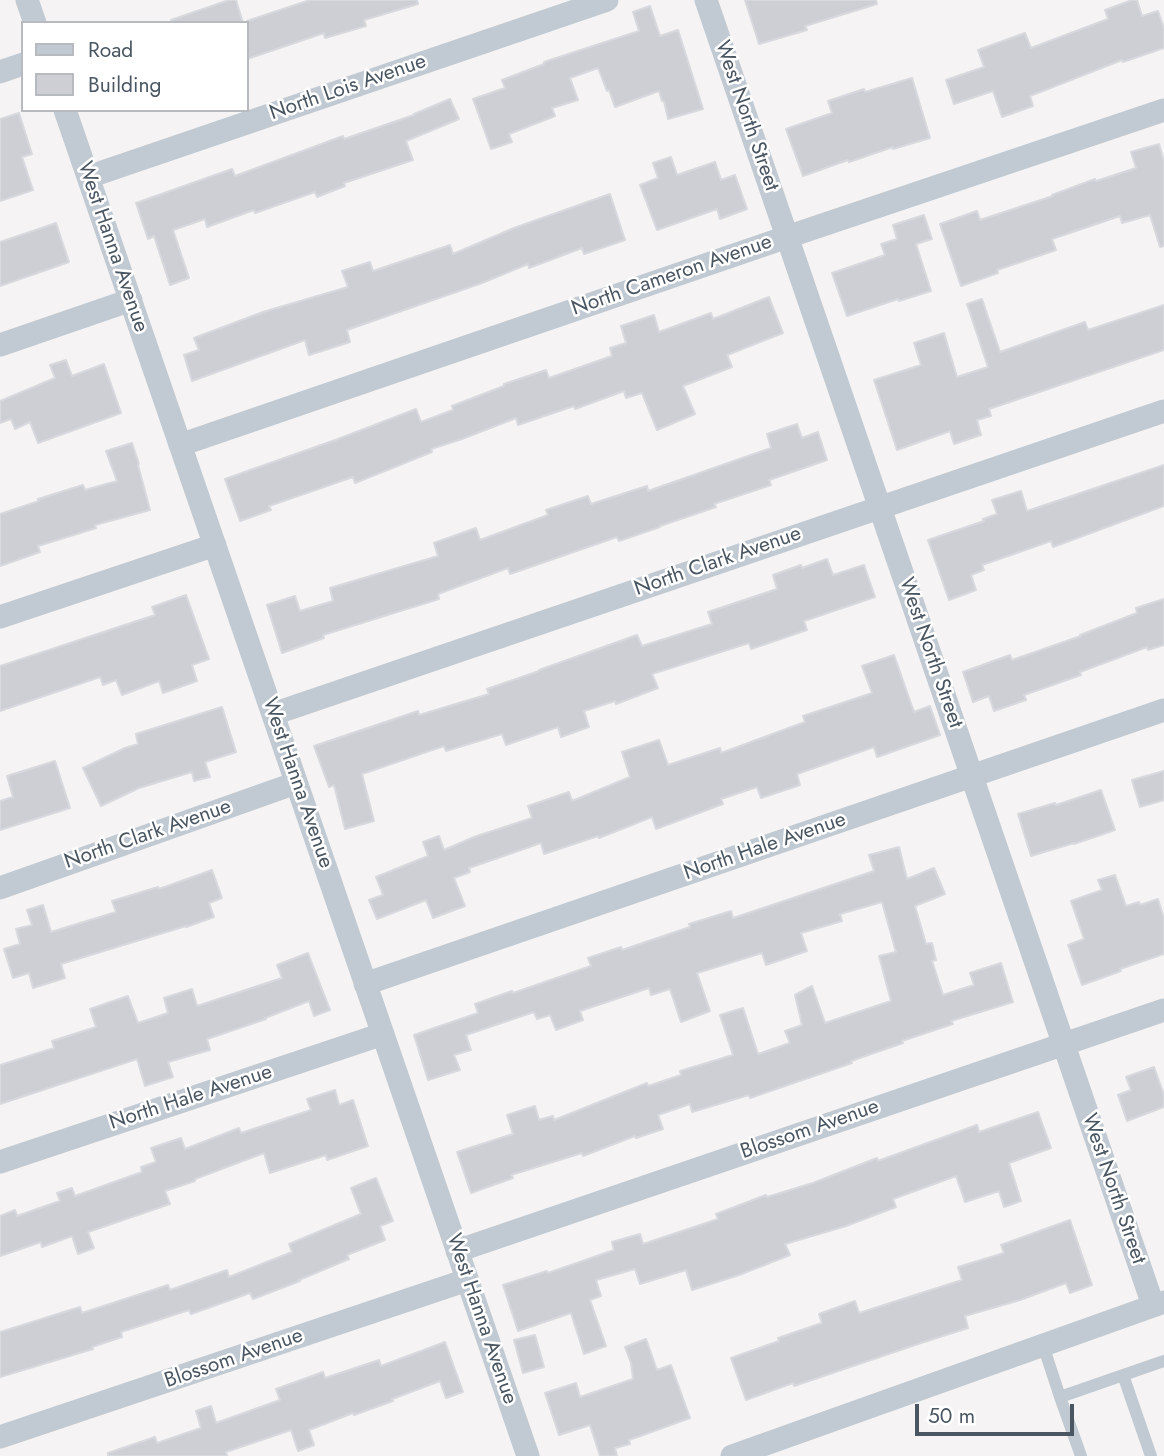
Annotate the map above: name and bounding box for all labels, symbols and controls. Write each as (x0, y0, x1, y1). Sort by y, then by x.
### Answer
legend (21, 21, 248, 112)
text: Road (88, 35, 133, 65)
street label: West North Street (709, 38, 783, 194)
street label: North Lois Avenue (266, 49, 430, 127)
text: Building (88, 70, 161, 100)
street label: West Hanna Avenue (71, 158, 153, 336)
street label: North Cameron Avenue (569, 230, 775, 322)
street label: North Clark Avenue (631, 522, 805, 602)
street label: West North Street (893, 575, 967, 731)
street label: West Hanna Avenue (256, 694, 338, 872)
street label: North Clark Avenue (61, 795, 235, 875)
street label: North Hale Avenue (681, 807, 849, 887)
street label: North Hale Avenue (106, 1060, 276, 1136)
street label: Blossom Avenue (738, 1095, 882, 1165)
street label: West North Street (1076, 1111, 1150, 1267)
street label: West Hanna Avenue (440, 1230, 522, 1408)
street label: Blossom Avenue (162, 1324, 306, 1394)
scale bar (919, 1390, 1078, 1434)
text: 50 m (928, 1401, 975, 1431)

